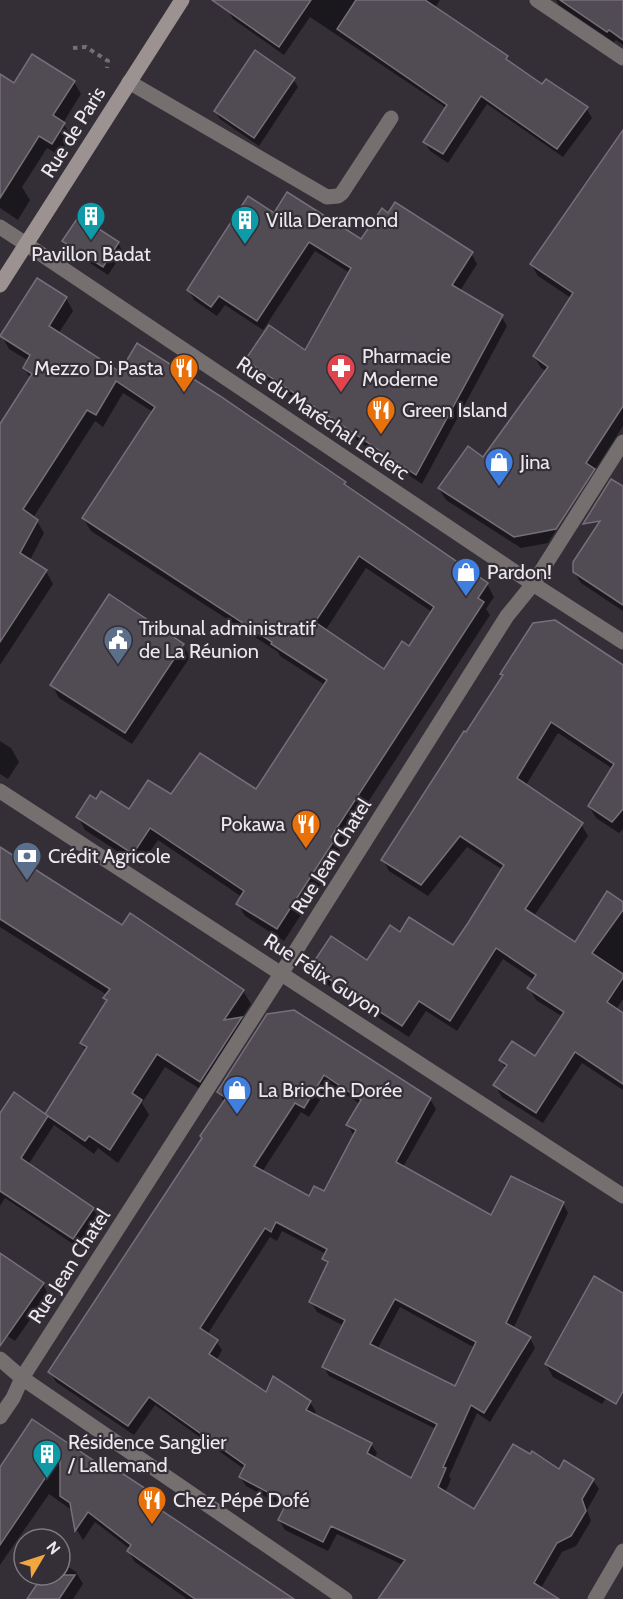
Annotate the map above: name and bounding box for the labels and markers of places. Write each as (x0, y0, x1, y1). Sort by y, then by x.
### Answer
building icon: Pavillon Badat (75, 200, 107, 242)
building icon: Villa Deramond (229, 204, 261, 246)
place label: Villa Deramond (266, 208, 398, 232)
place label: Pavillon Badat (31, 242, 151, 266)
place label: Pharmacie Moderne (362, 344, 451, 391)
restaurant icon: Mezzo Di Pasta (168, 352, 200, 394)
pharmacy icon: Pharmacie Moderne (325, 352, 357, 394)
place label: Mezzo Di Pasta (34, 356, 163, 380)
restaurant icon: Green Island (365, 394, 397, 436)
place label: Green Island (402, 398, 507, 422)
shop icon: Jina (483, 446, 515, 488)
place label: Jina (519, 450, 550, 474)
shop icon: Pardon! (450, 556, 482, 598)
place label: Pardon! (487, 560, 552, 584)
place label: Tribunal administratif de La Réunion (139, 616, 317, 663)
public building icon: Tribunal administratif de La Réunion (102, 624, 134, 666)
restaurant icon: Pokawa (290, 808, 322, 850)
place label: Pokawa (221, 812, 285, 836)
bank icon: Crédit Agricole (11, 840, 43, 882)
place label: Crédit Agricole (48, 844, 171, 868)
shop icon: La Brioche Dorée (221, 1074, 253, 1116)
place label: La Brioche Dorée (258, 1078, 402, 1102)
place label: Résidence Sanglier / Lallemand (67, 1430, 227, 1477)
building icon: Résidence Sanglier / Lallemand (31, 1438, 63, 1480)
restaurant icon: Chez Pépé Dofé (136, 1484, 168, 1526)
place label: Chez Pépé Dofé (173, 1488, 310, 1512)

